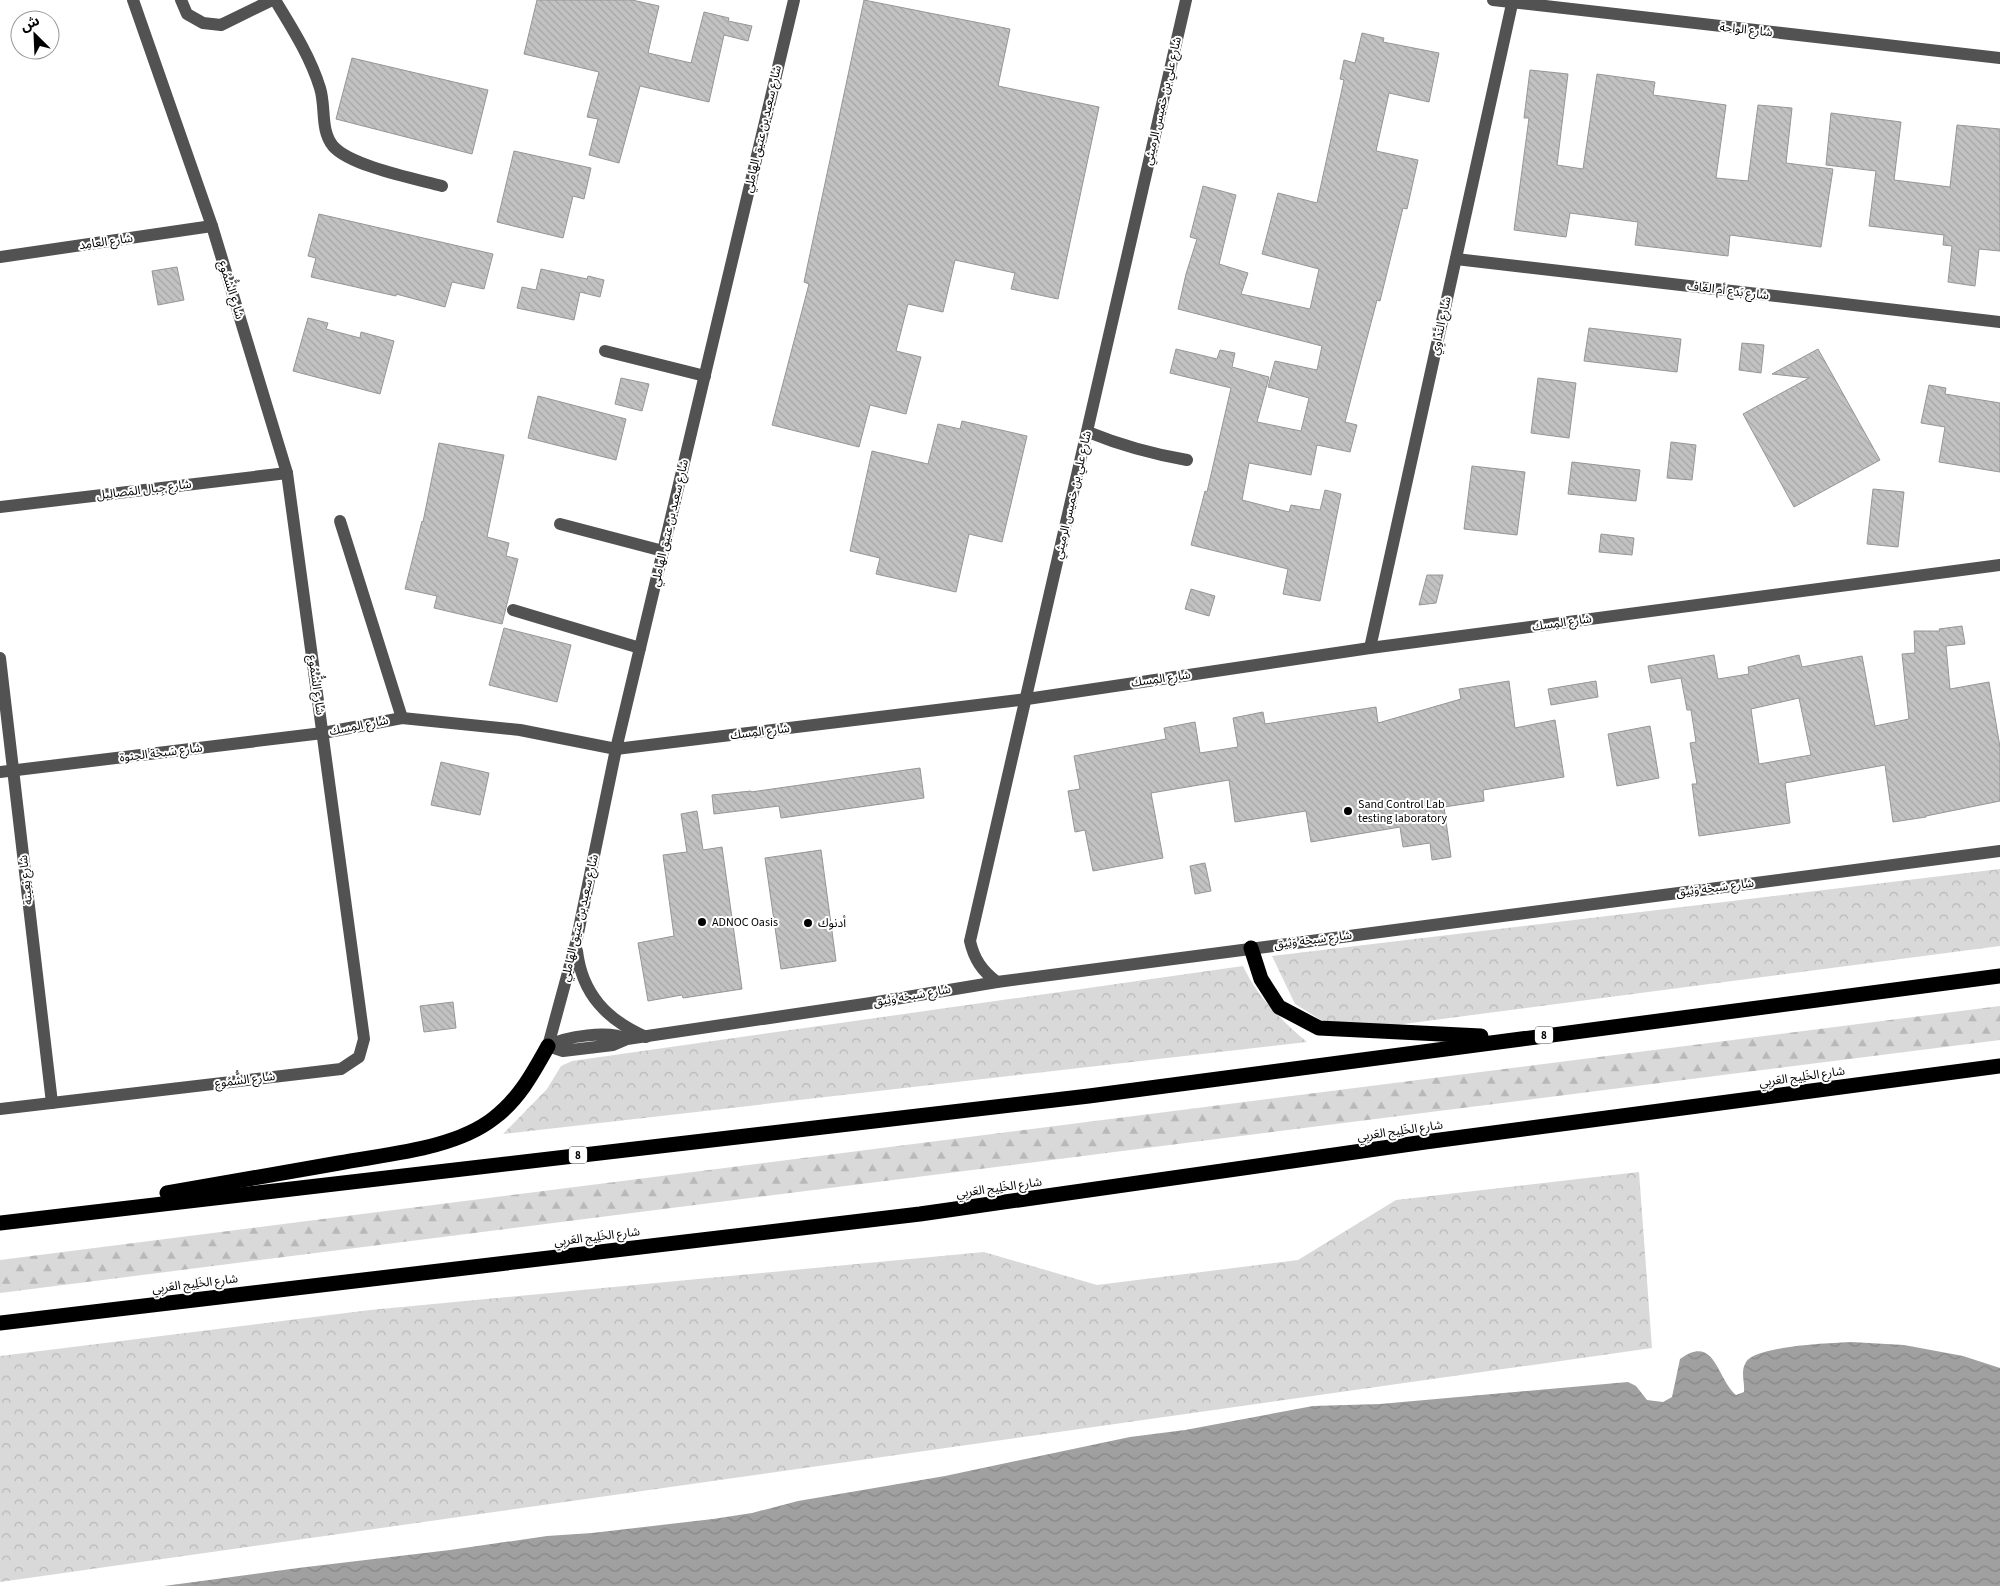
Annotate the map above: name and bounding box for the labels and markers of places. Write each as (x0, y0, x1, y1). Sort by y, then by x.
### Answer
place label: Sand Control Lab testing laboratory (1358, 796, 1448, 827)
marker: Sand Control Lab testing laboratory (1342, 805, 1354, 817)
place label: ADNOC Oasis (712, 914, 778, 931)
place label: أدنوك (818, 915, 846, 932)
marker: ADNOC Oasis (696, 916, 708, 928)
marker: أدنوك (802, 917, 814, 929)

